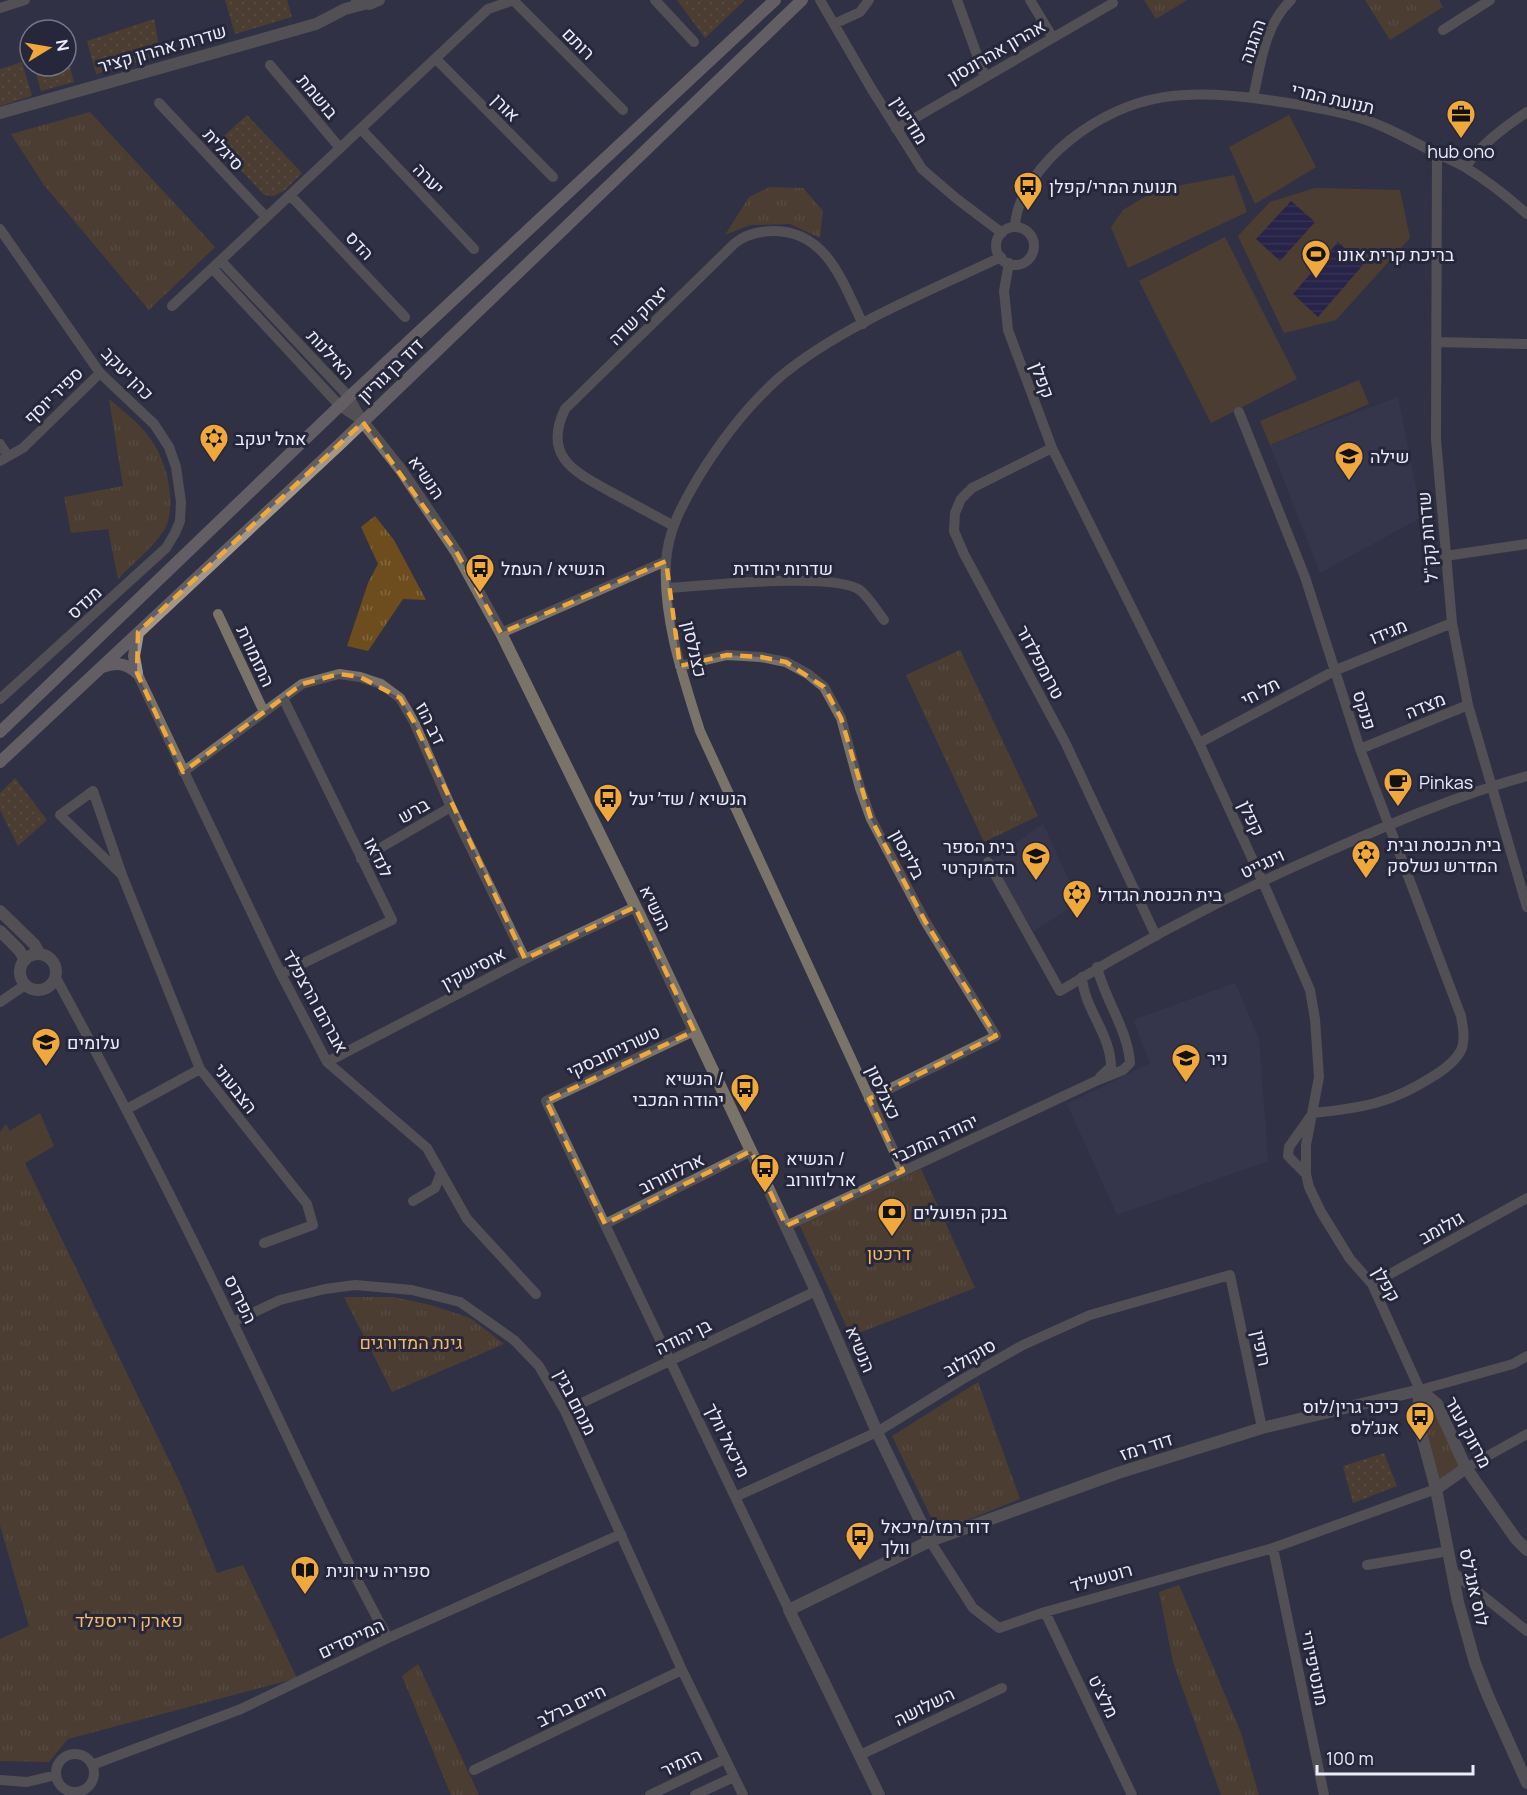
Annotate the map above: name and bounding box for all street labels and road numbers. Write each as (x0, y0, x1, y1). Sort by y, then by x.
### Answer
street label: אהרון אהרונסון (942, 13, 1050, 89)
street label: ההגנה (1233, 16, 1271, 66)
street label: שדרות אהרון קציר (95, 18, 229, 78)
street label: רותם (557, 21, 601, 65)
street label: בושמת (292, 68, 344, 124)
street label: תנועת המרי (1289, 77, 1377, 119)
street label: אורן (487, 88, 525, 126)
street label: מודיעין (886, 91, 934, 149)
street label: סיגלית (198, 123, 250, 175)
street label: יערה (408, 157, 450, 199)
street label: הדס (341, 225, 379, 265)
street label: יצחק שדה (603, 280, 673, 350)
street label: האילנות (302, 324, 360, 384)
street label: דוד בן גוריון (352, 333, 428, 407)
street label: כהן יעקב (97, 341, 159, 405)
street label: קפלן (1025, 358, 1061, 402)
street label: ספיר יוסף (18, 361, 88, 429)
street label: הנשיא (403, 450, 451, 504)
street label: שדרות קק"ל (1411, 490, 1443, 584)
street label: שדרות יהודית (733, 556, 833, 580)
street label: מנדס (62, 580, 106, 624)
street label: מגידו (1366, 613, 1410, 649)
street label: כצנלסון (677, 618, 713, 680)
street label: התזמורת (231, 621, 281, 691)
street label: טרומפלדור (1011, 621, 1071, 703)
street label: תל חי (1237, 671, 1283, 711)
street label: מצדה (1401, 686, 1449, 724)
street label: פנקס (1348, 687, 1382, 733)
street label: דב הוז (410, 698, 452, 748)
street label: ברש (393, 791, 434, 829)
street label: קפלן (1233, 796, 1271, 840)
street label: בלינסון (885, 825, 931, 883)
street label: לנדאו (359, 833, 399, 881)
street label: וינגייט (1236, 842, 1288, 884)
street label: הנשיא (635, 881, 677, 935)
street label: אוסישקין (437, 941, 509, 995)
street label: אברהם הרצפלד (278, 945, 354, 1057)
street label: טשרניחובסקי (563, 1019, 663, 1083)
street label: הצבעוני (209, 1058, 263, 1118)
street label: כצנלסון (861, 1061, 907, 1123)
street label: יהודה המכבי (888, 1108, 982, 1168)
street label: ארלוזורוב (634, 1147, 708, 1199)
street label: גולומב (1414, 1205, 1468, 1249)
street label: קפלן (1367, 1262, 1407, 1306)
street label: הפרדס (219, 1271, 263, 1327)
street label: בן יהודה (651, 1312, 715, 1360)
street label: הנשיא (841, 1322, 881, 1376)
street label: רופין (1247, 1328, 1277, 1368)
street label: סוקולוב (938, 1332, 1000, 1382)
street label: מנחם בגין (549, 1365, 603, 1439)
street label: מרזוק ועזר (1440, 1392, 1498, 1472)
street label: מיכאל וולך (700, 1399, 756, 1481)
street label: דוד רמז (1116, 1426, 1176, 1466)
street label: לוס אנג'לס (1454, 1546, 1496, 1628)
street label: רוטשילד (1067, 1557, 1135, 1597)
street label: המייסדים (314, 1612, 388, 1664)
street label: מונטיפיורי (1295, 1628, 1335, 1708)
street label: מלצ'ט (1083, 1670, 1125, 1722)
street label: חיים ברלב (533, 1678, 609, 1732)
street label: השלושה (890, 1681, 958, 1731)
street label: הזמיר (657, 1742, 705, 1782)

